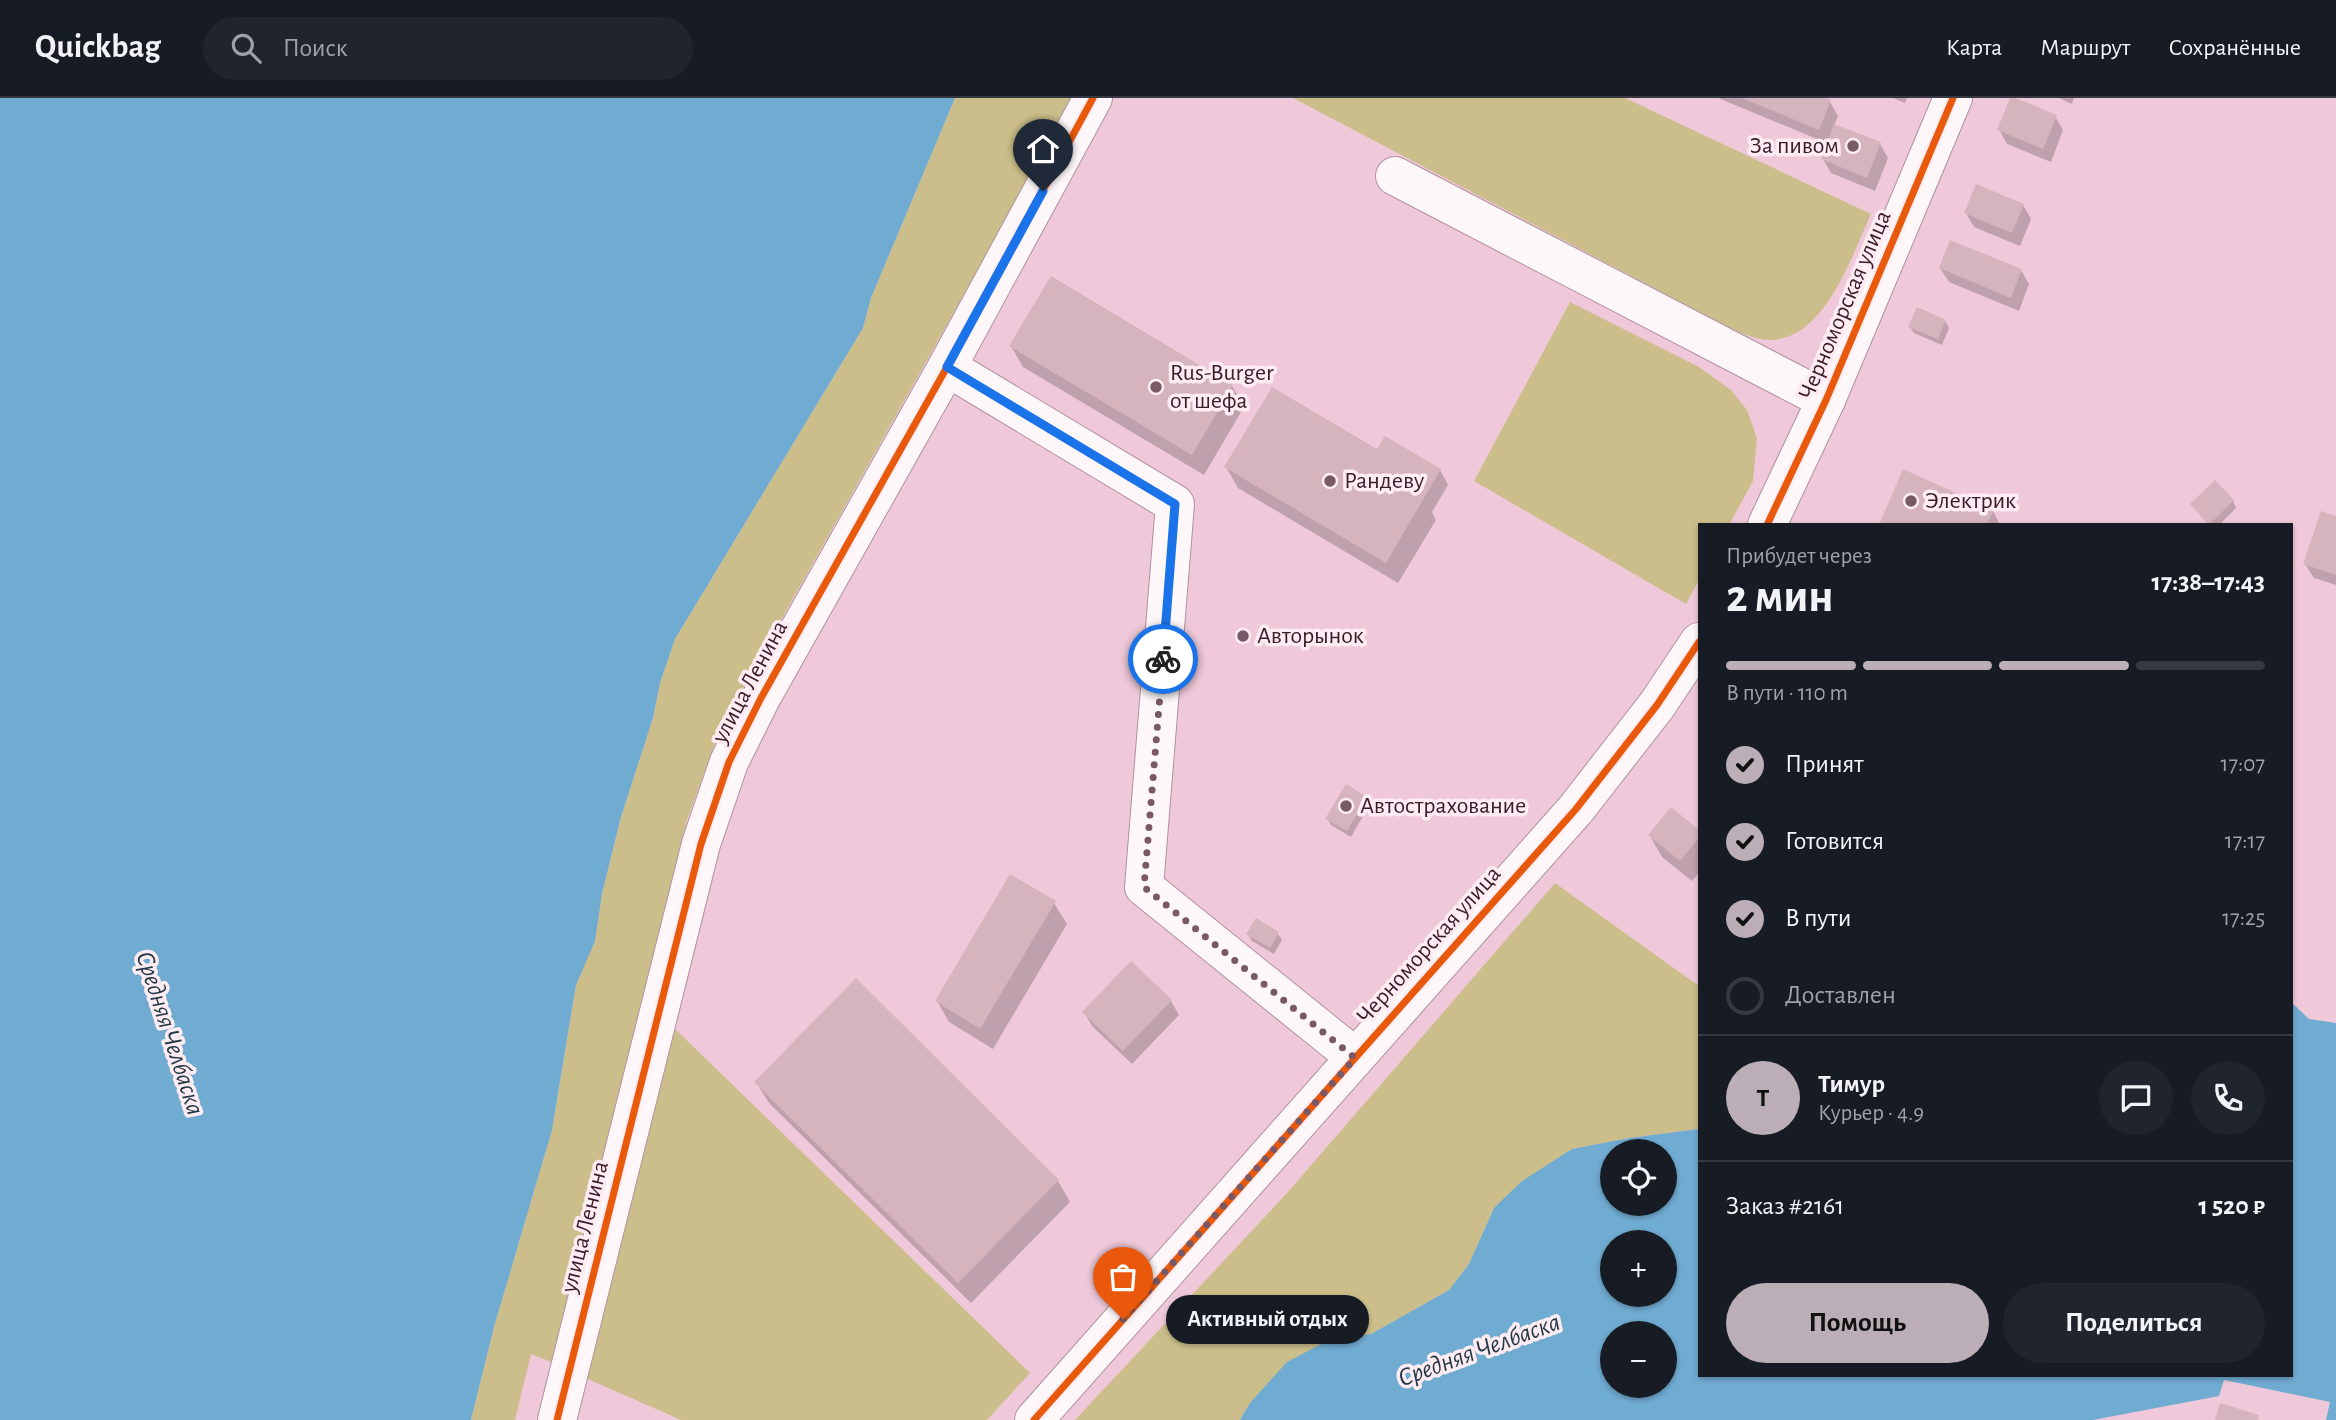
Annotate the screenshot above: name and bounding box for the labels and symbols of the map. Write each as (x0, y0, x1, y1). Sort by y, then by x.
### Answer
pin (1013, 119, 1073, 191)
place label: За пивом (1750, 134, 1839, 158)
marker: За пивом (1845, 138, 1861, 154)
street label: Черноморская улица (1794, 207, 1896, 403)
place label: Rus-Burger от шефа (1170, 361, 1274, 413)
marker: Rus-Burger от шефа (1148, 379, 1164, 395)
place label: Рандеву (1344, 469, 1425, 493)
marker: Рандеву (1322, 473, 1338, 489)
place label: Электрик (1925, 489, 2016, 513)
marker: Электрик (1903, 493, 1919, 509)
street label: улица Ленина (707, 617, 792, 748)
courier (1128, 624, 1198, 694)
place label: Авторынок (1257, 624, 1364, 648)
marker: Авторынок (1235, 628, 1251, 644)
place label: Автострахование (1360, 794, 1526, 818)
marker: Автострахование (1338, 798, 1354, 814)
street label: Черноморская улица (1352, 862, 1506, 1028)
water label: Средняя Челбаска (131, 948, 209, 1118)
street label: улица Ленина (557, 1159, 613, 1296)
pin (1093, 1247, 1153, 1319)
callout: Активный отдых (1165, 1294, 1368, 1344)
water label: Средняя Челбаска (1394, 1309, 1564, 1391)

